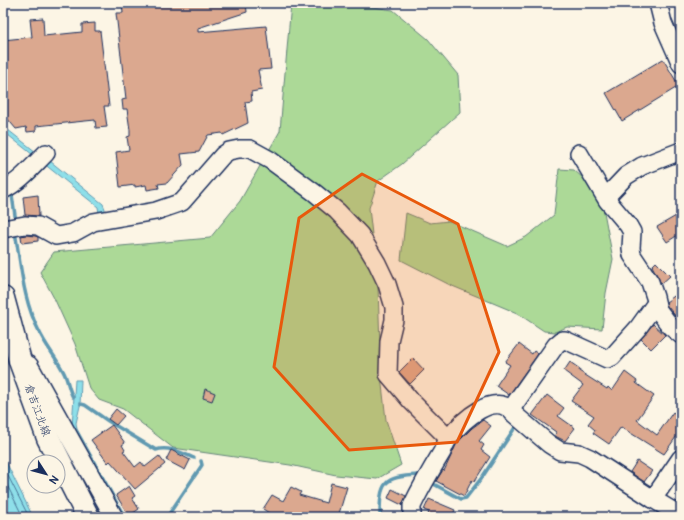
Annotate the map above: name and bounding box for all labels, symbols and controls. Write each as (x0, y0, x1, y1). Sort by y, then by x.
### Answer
street label: 倉吉江北線 (22, 382, 53, 438)
north arrow (26, 454, 66, 494)
text: N (46, 473, 61, 487)

